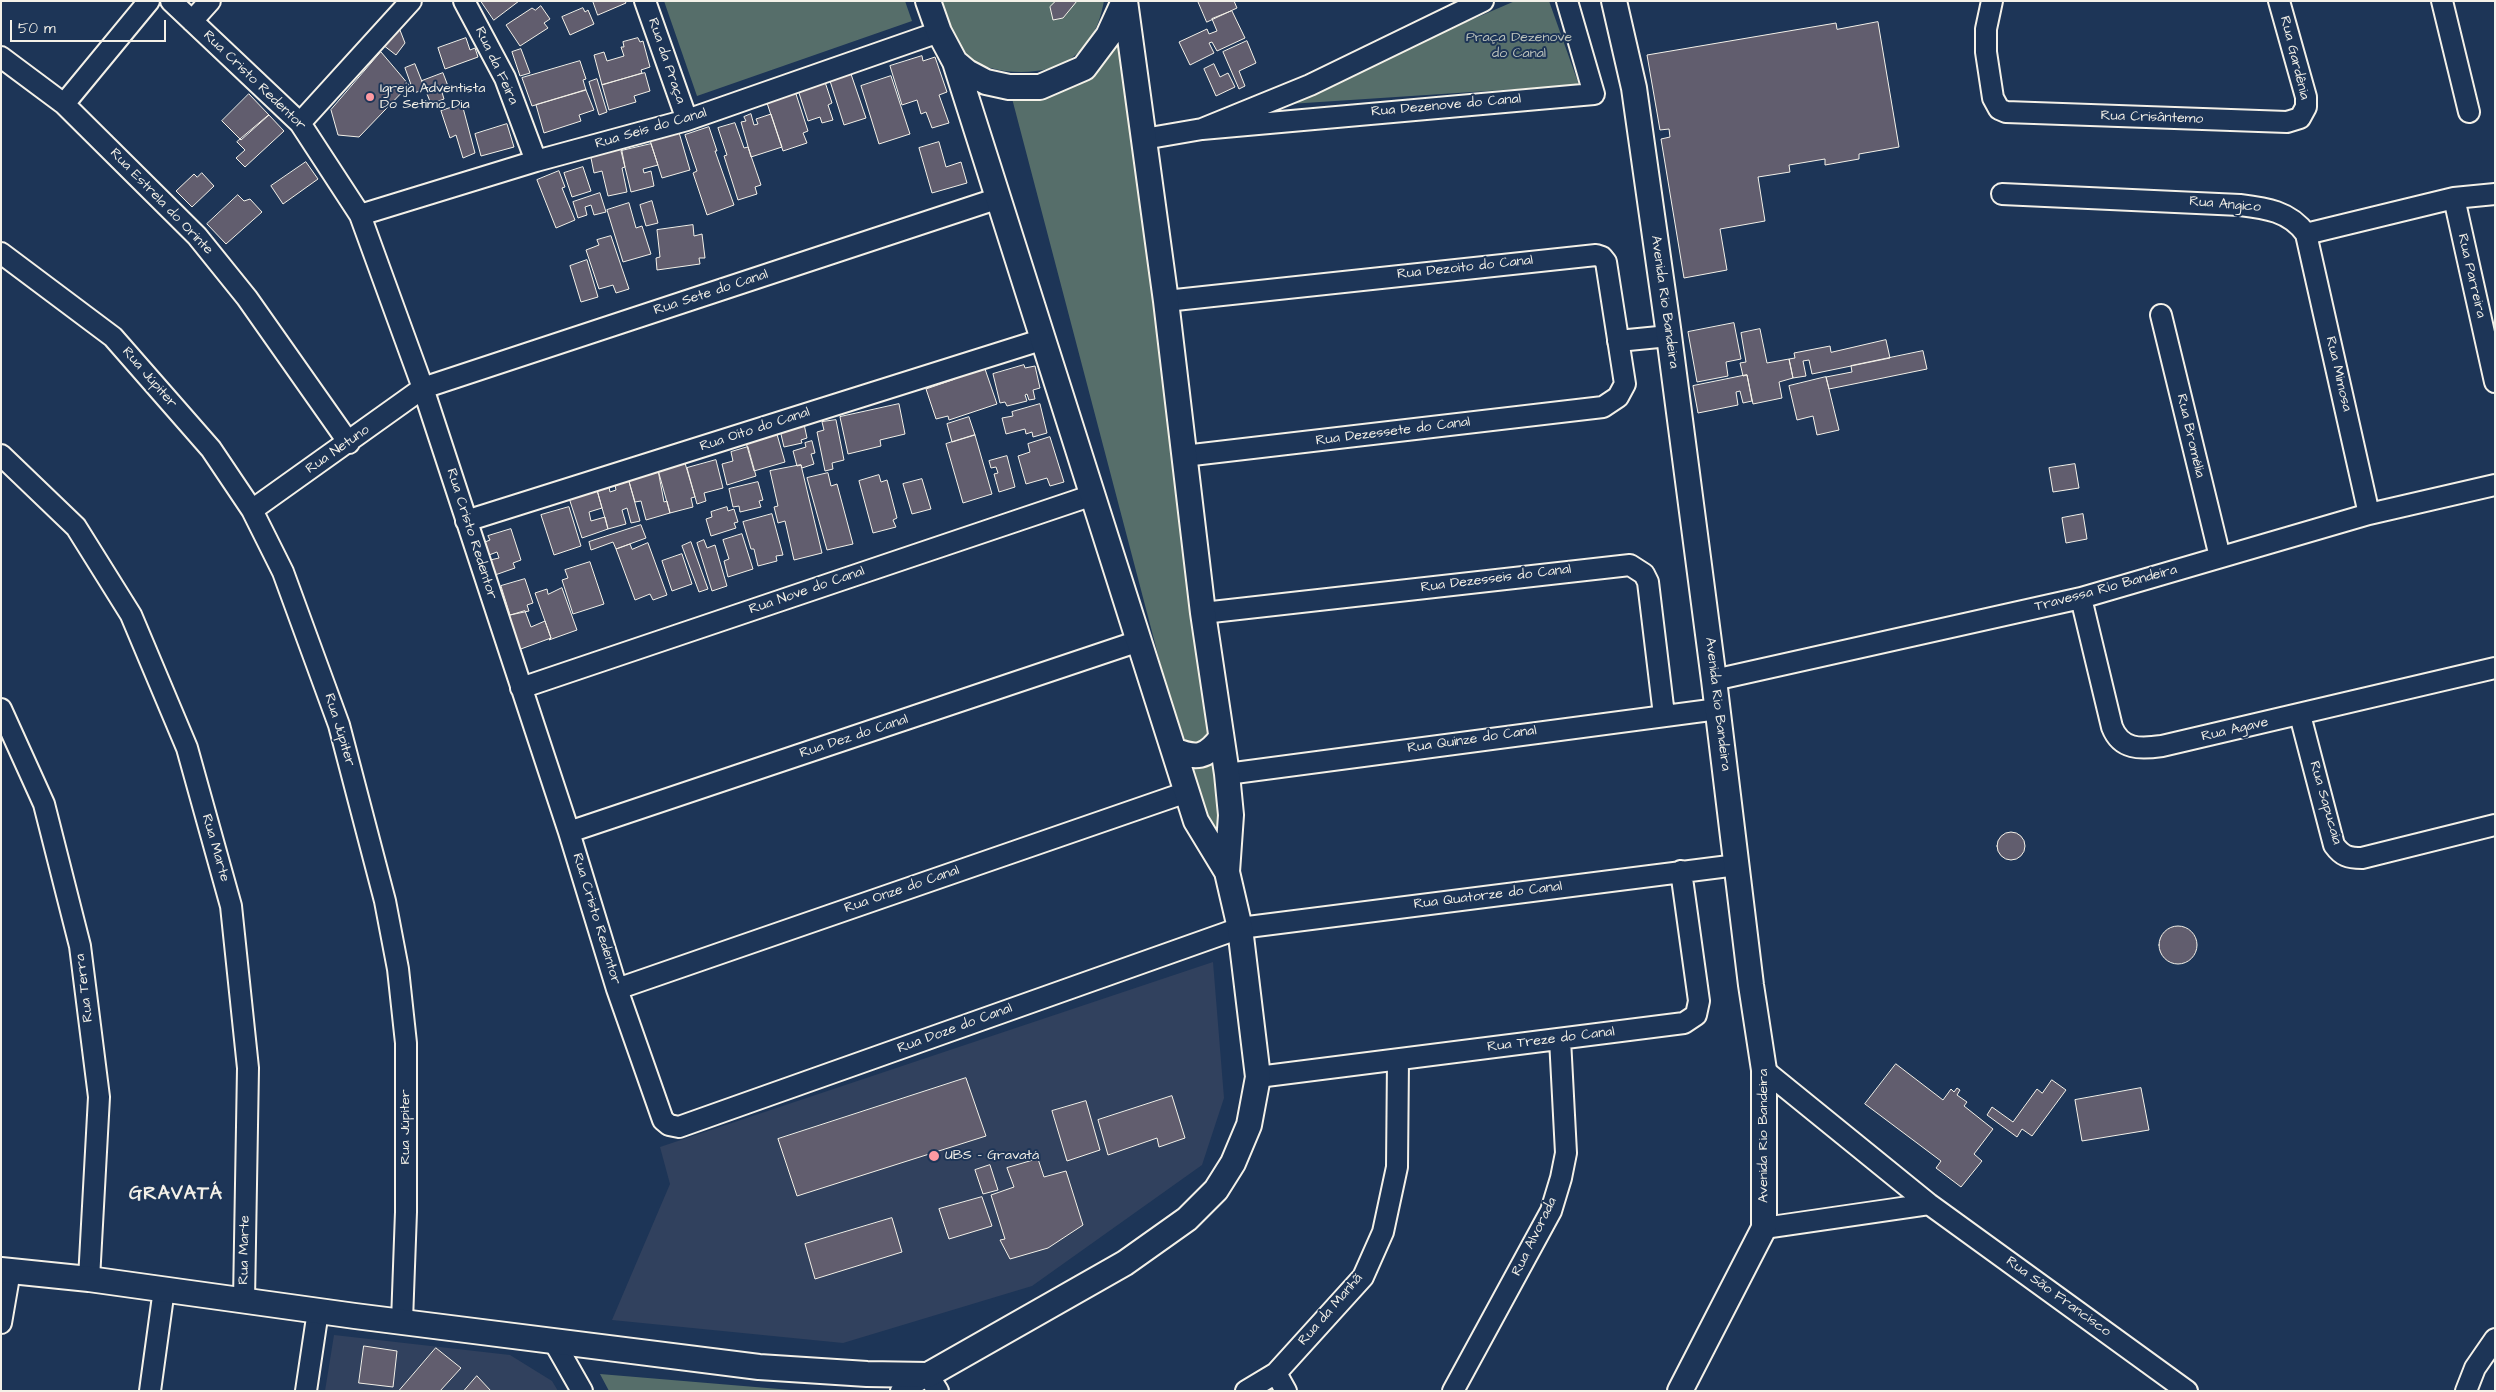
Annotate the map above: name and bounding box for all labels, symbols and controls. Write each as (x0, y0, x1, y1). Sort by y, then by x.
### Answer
scale bar (12, 10, 169, 42)
street label: Rua Gardênia (2276, 15, 2312, 101)
street label: Rua da Praça (643, 16, 689, 106)
text: 50 m (18, 18, 56, 39)
street label: Rua da Feira (471, 24, 521, 108)
street label: Rua Cristo Redentor (199, 28, 309, 134)
park label: Praça Dezenove do Canal (1466, 30, 1572, 62)
place label: Igreja Adventista Do Setimo Dia (380, 81, 485, 114)
marker: Igreja Adventista Do Setimo Dia (364, 91, 376, 103)
street label: Rua Dezenove do Canal (1370, 91, 1522, 121)
street label: Rua Seis do Canal (593, 105, 709, 153)
street label: Rua Crisântemo (2100, 108, 2204, 128)
street label: Rua Estrela do Orinte (106, 145, 216, 259)
street label: Rua Angico (2188, 194, 2262, 216)
street label: Rua Parreira (2453, 232, 2489, 320)
street label: Avenida Rio Bandeira (1646, 234, 1682, 370)
street label: Rua Dezoito do Canal (1396, 253, 1534, 283)
street label: Rua Sete do Canal (652, 267, 770, 319)
street label: Rua Mimosa (2321, 335, 2355, 413)
street label: Rua Júpiter (118, 344, 180, 412)
street label: Rua Bromélia (2172, 393, 2208, 479)
street label: Rua Oito do Canal (698, 404, 812, 456)
street label: Rua Dezessete do Canal (1315, 414, 1471, 450)
street label: Rua Netuno (303, 422, 373, 478)
street label: Rua Cristo Redentor (442, 467, 500, 601)
street label: Rua Dezesseis do Canal (1420, 561, 1572, 597)
street label: Travessa Rio Bandeira (2033, 562, 2179, 616)
street label: Rua Nove do Canal (747, 563, 867, 619)
street label: Avenida Rio Bandeira (1700, 636, 1734, 772)
street label: Rua Júpiter (320, 692, 358, 768)
street label: Rua Dez do Canal (798, 712, 910, 762)
street label: Rua Agave (2200, 714, 2270, 746)
street label: Rua Quinze do Canal (1406, 723, 1538, 757)
street label: Rua Sapucaia (2305, 759, 2345, 847)
street label: Rua Marte (197, 812, 233, 884)
street label: Rua Cristo Redentor (568, 851, 624, 987)
street label: Rua Onze do Canal (842, 862, 962, 918)
street label: Rua Quatorze do Canal (1413, 879, 1563, 913)
street label: Rua Terra (72, 953, 98, 1023)
street label: Rua Doze do Canal (895, 1000, 1015, 1058)
street label: Rua Treze do Canal (1486, 1024, 1616, 1056)
street label: Avenida Rio Bandeira (1756, 1069, 1772, 1203)
street label: Rua Júpiter (398, 1089, 414, 1165)
place label: UBS - Gravatá (945, 1148, 1039, 1164)
marker: UBS - Gravatá (927, 1149, 941, 1163)
district label: GRAVATÁ (128, 1184, 224, 1206)
street label: Rua Alvorada (1509, 1195, 1561, 1279)
street label: Rua Marte (236, 1215, 254, 1285)
street label: Rua São Francisco (2002, 1253, 2114, 1341)
street label: Rua da Manhã (1295, 1271, 1367, 1349)

